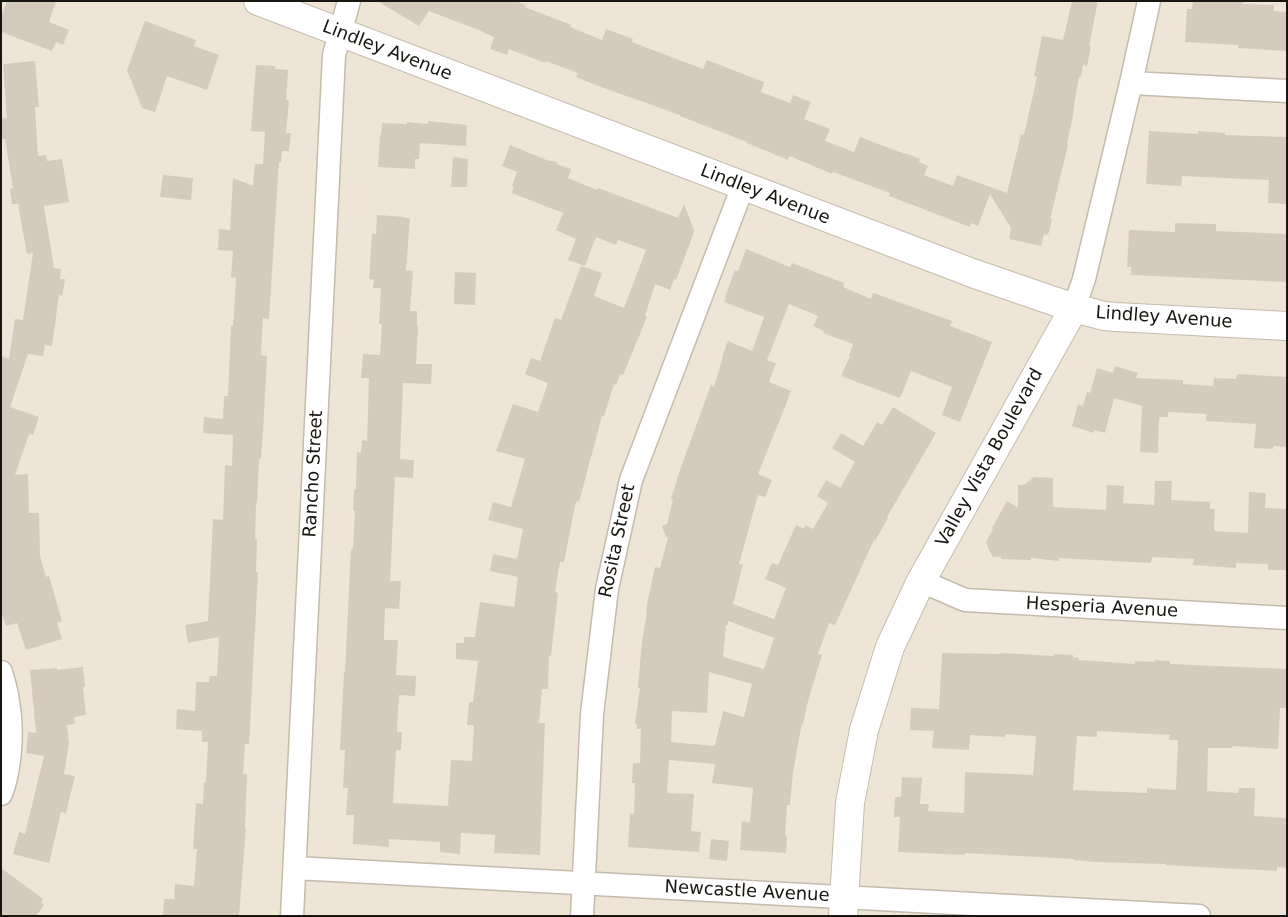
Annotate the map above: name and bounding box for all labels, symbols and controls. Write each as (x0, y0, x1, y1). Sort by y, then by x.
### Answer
street label: Lindley Avenue (319, 16, 455, 86)
street label: Lindley Avenue (697, 160, 833, 230)
street label: Lindley Avenue (1095, 302, 1233, 334)
street label: Valley Vista Boulevard (932, 365, 1048, 551)
street label: Rancho Street (300, 410, 328, 538)
street label: Rosita Street (595, 482, 641, 600)
street label: Hesperia Avenue (1025, 593, 1179, 623)
street label: Newcastle Avenue (664, 877, 830, 907)

